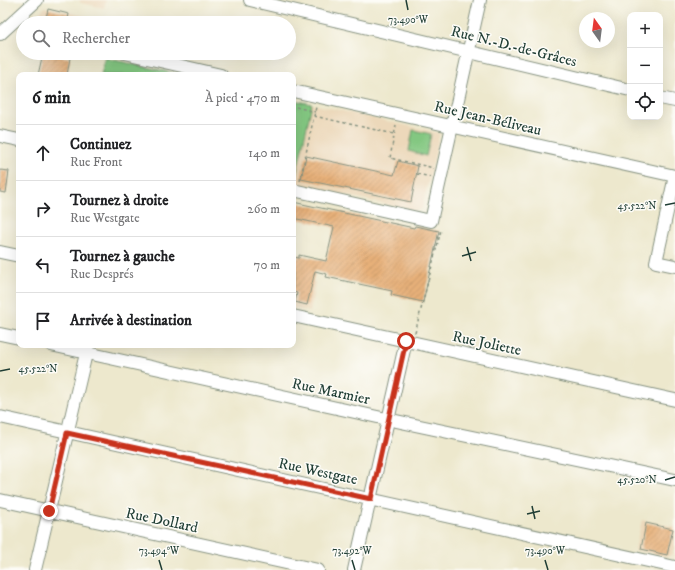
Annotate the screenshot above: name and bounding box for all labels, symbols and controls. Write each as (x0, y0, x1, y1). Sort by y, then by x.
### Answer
north arrow (579, 12, 615, 48)
map controls (627, 12, 663, 120)
button: + (627, 12, 663, 48)
text: 73.490°W (388, 14, 429, 26)
search box (16, 16, 296, 60)
street label: Rue N.-D.-de-Grâces (449, 22, 579, 71)
icon: search (30, 27, 52, 49)
text: Rechercher (62, 29, 130, 48)
button: − (627, 48, 663, 84)
button: locate (627, 84, 663, 120)
text: 6 min (32, 87, 71, 109)
text: À pied · 470 m (205, 90, 280, 106)
street label: Rue Jean-Béliveau (432, 97, 543, 140)
text: Continuez (70, 135, 131, 154)
icon: ahead (32, 142, 54, 164)
text: 140 m (248, 145, 280, 161)
text: Rue Front (70, 154, 122, 170)
text: Tournez à droite (70, 191, 168, 210)
icon: right (32, 198, 54, 220)
text: 45.522°N (618, 200, 656, 212)
text: 260 m (247, 201, 280, 217)
text: Rue Westgate (70, 210, 140, 226)
text: Tournez à gauche (70, 247, 175, 266)
icon: left (32, 254, 54, 276)
text: 70 m (254, 257, 280, 273)
text: Rue Després (70, 266, 134, 282)
icon: arrive (32, 310, 54, 332)
text: Arrivée à destination (70, 311, 192, 330)
street label: Rue Joliette (451, 327, 523, 360)
route start (397, 332, 415, 350)
text: 45.522°N (19, 363, 57, 375)
street label: Rue Marmier (290, 374, 372, 409)
street label: Rue Westgate (277, 454, 359, 489)
text: 45.520°N (617, 474, 657, 486)
route end (40, 502, 58, 520)
street label: Rue Dollard (124, 504, 200, 538)
text: 73.494°W (139, 545, 180, 557)
text: 73.492°W (332, 545, 373, 557)
text: 73.490°W (525, 545, 566, 557)

